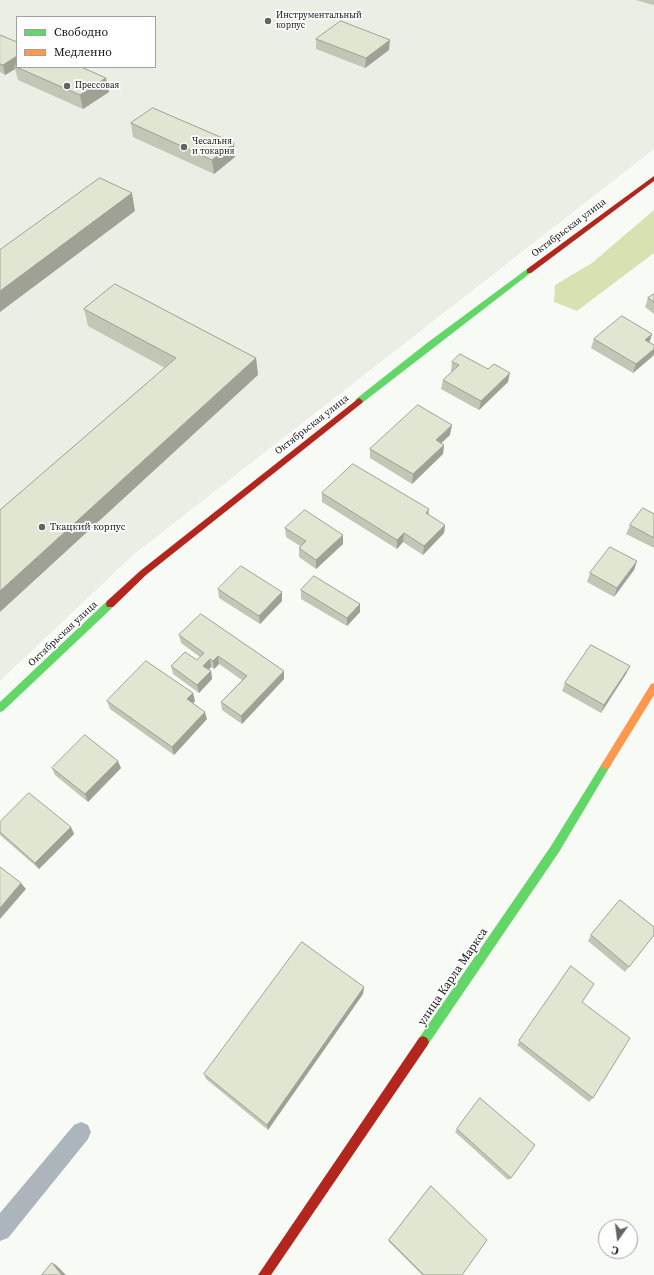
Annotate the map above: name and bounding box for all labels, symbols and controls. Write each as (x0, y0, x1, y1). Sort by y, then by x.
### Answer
place label: Инструментальный корпус (276, 11, 362, 32)
legend (16, 16, 156, 68)
marker: Инструментальный корпус (263, 16, 273, 26)
text: Свободно (54, 24, 108, 40)
text: Медленно (54, 44, 112, 60)
marker: Прессовая (62, 81, 72, 91)
place label: Прессовая (75, 81, 119, 91)
place label: Чесальня и токарня (192, 137, 235, 158)
marker: Чесальня и токарня (179, 142, 189, 152)
street label: Октябрьская улица (529, 196, 609, 260)
street label: Октябрьская улица (273, 392, 351, 458)
place label: Ткацкий корпус (50, 521, 126, 533)
marker: Ткацкий корпус (37, 522, 47, 532)
street label: Октябрьская улица (26, 599, 100, 669)
street label: улица Карла Маркса (415, 925, 491, 1029)
north arrow (598, 1219, 638, 1259)
text: С (610, 1242, 620, 1258)

